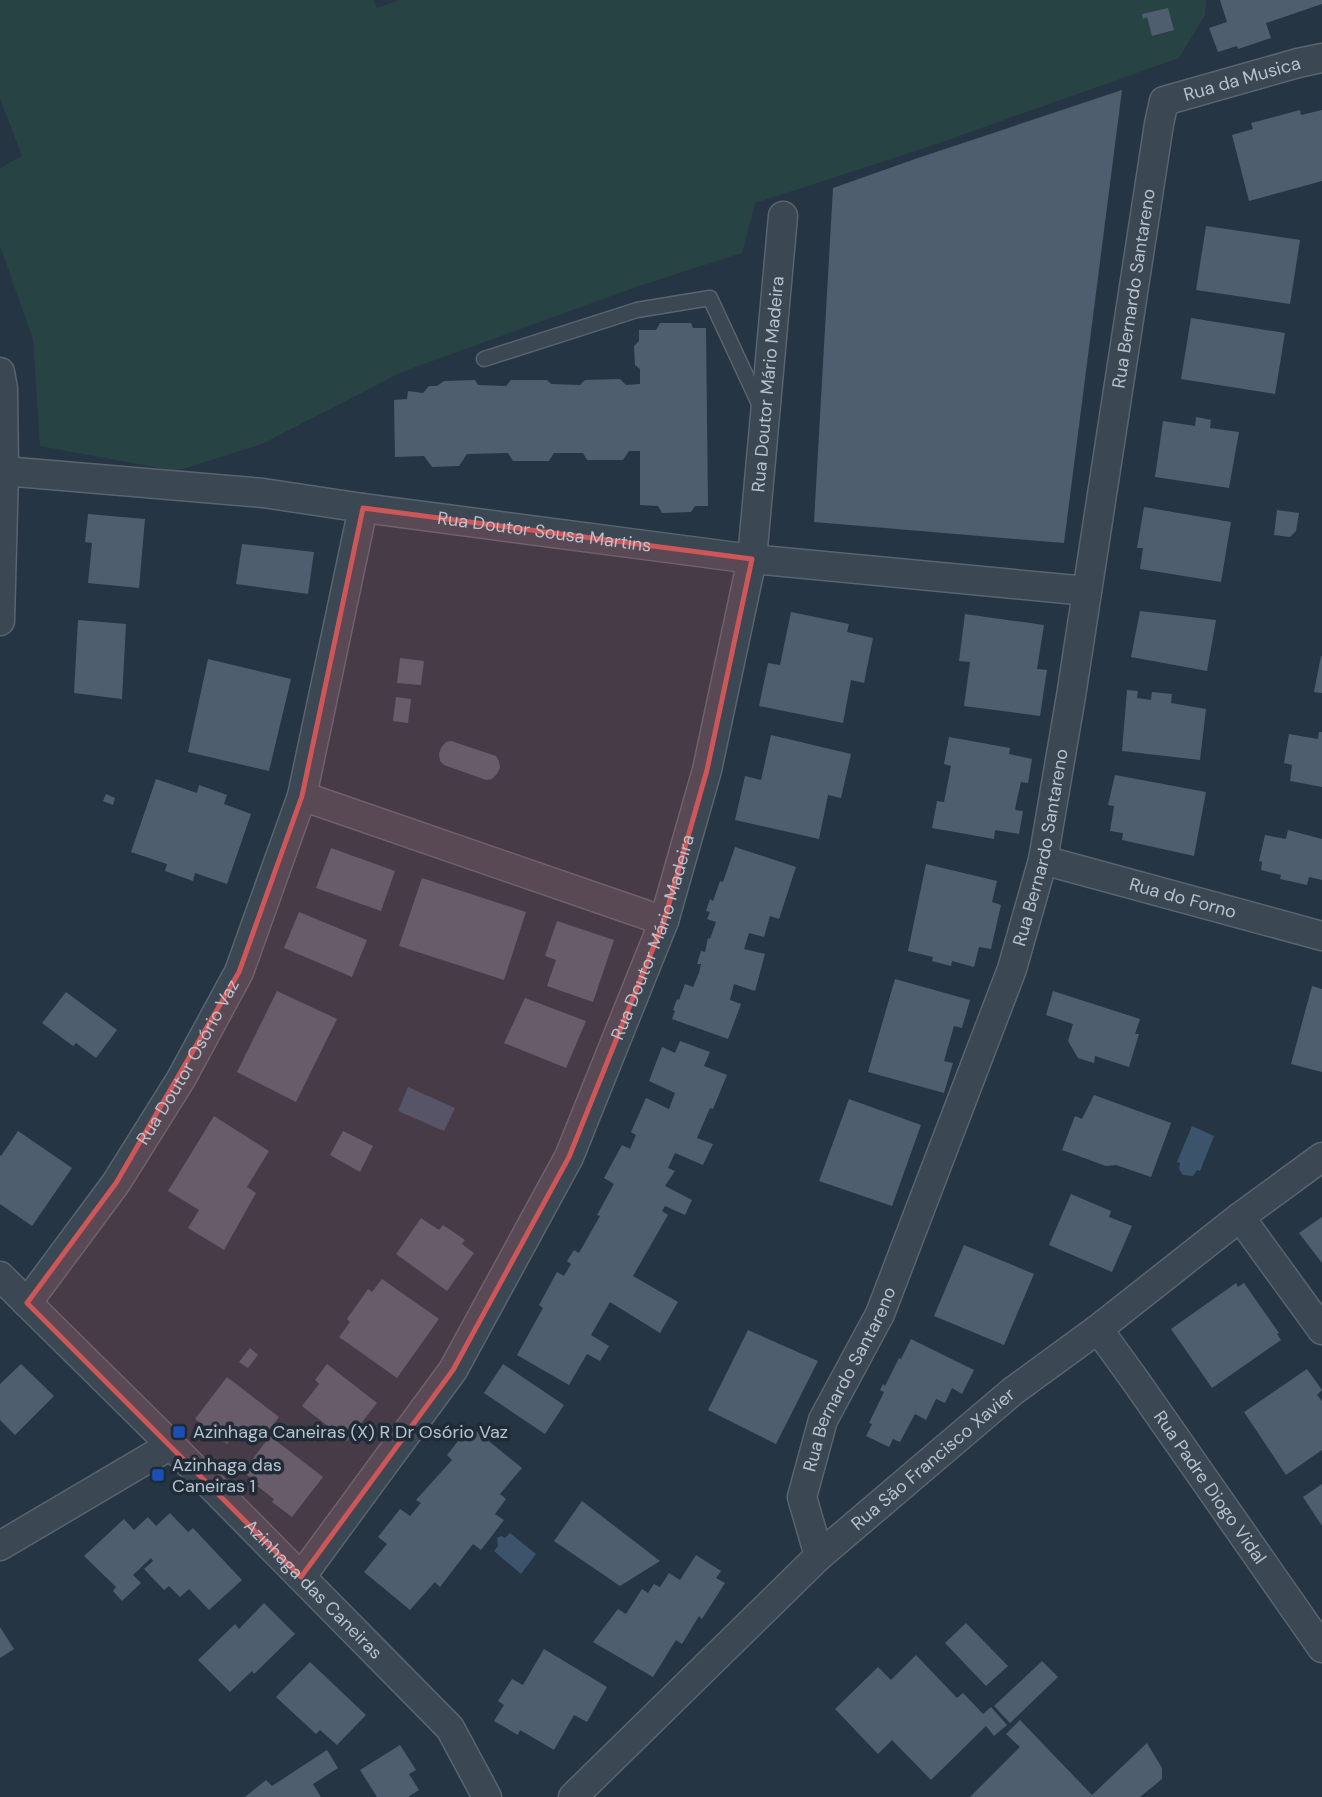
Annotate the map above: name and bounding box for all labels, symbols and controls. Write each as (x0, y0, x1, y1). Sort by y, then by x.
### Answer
street label: Rua da Musica (1181, 51, 1303, 107)
street label: Rua Bernardo Santareno (1107, 187, 1161, 390)
street label: Rua Doutor Mário Madeira (746, 275, 790, 493)
street label: Rua Doutor Sousa Martins (436, 506, 653, 558)
street label: Rua Bernardo Santareno (1007, 747, 1074, 949)
street label: Rua Doutor Mário Madeira (605, 832, 700, 1043)
street label: Rua do Forno (1127, 872, 1239, 924)
street label: Rua Doutor Osório Vaz (131, 975, 245, 1150)
street label: Rua Bernardo Santareno (797, 1283, 901, 1474)
street label: Rua São Francisco Xavier (846, 1382, 1020, 1536)
street label: Rua Padre Diogo Vidal (1148, 1406, 1272, 1569)
place label: Azinhaga Caneiras (X) R Dr Osório Vaz (193, 1420, 508, 1444)
marker: Azinhaga Caneiras (X) R Dr Osório Vaz (171, 1424, 187, 1440)
place label: Azinhaga das Caneiras 1 (172, 1453, 282, 1498)
marker: Azinhaga das Caneiras 1 (150, 1467, 166, 1483)
street label: Azinhaga das Caneiras (239, 1514, 388, 1665)

